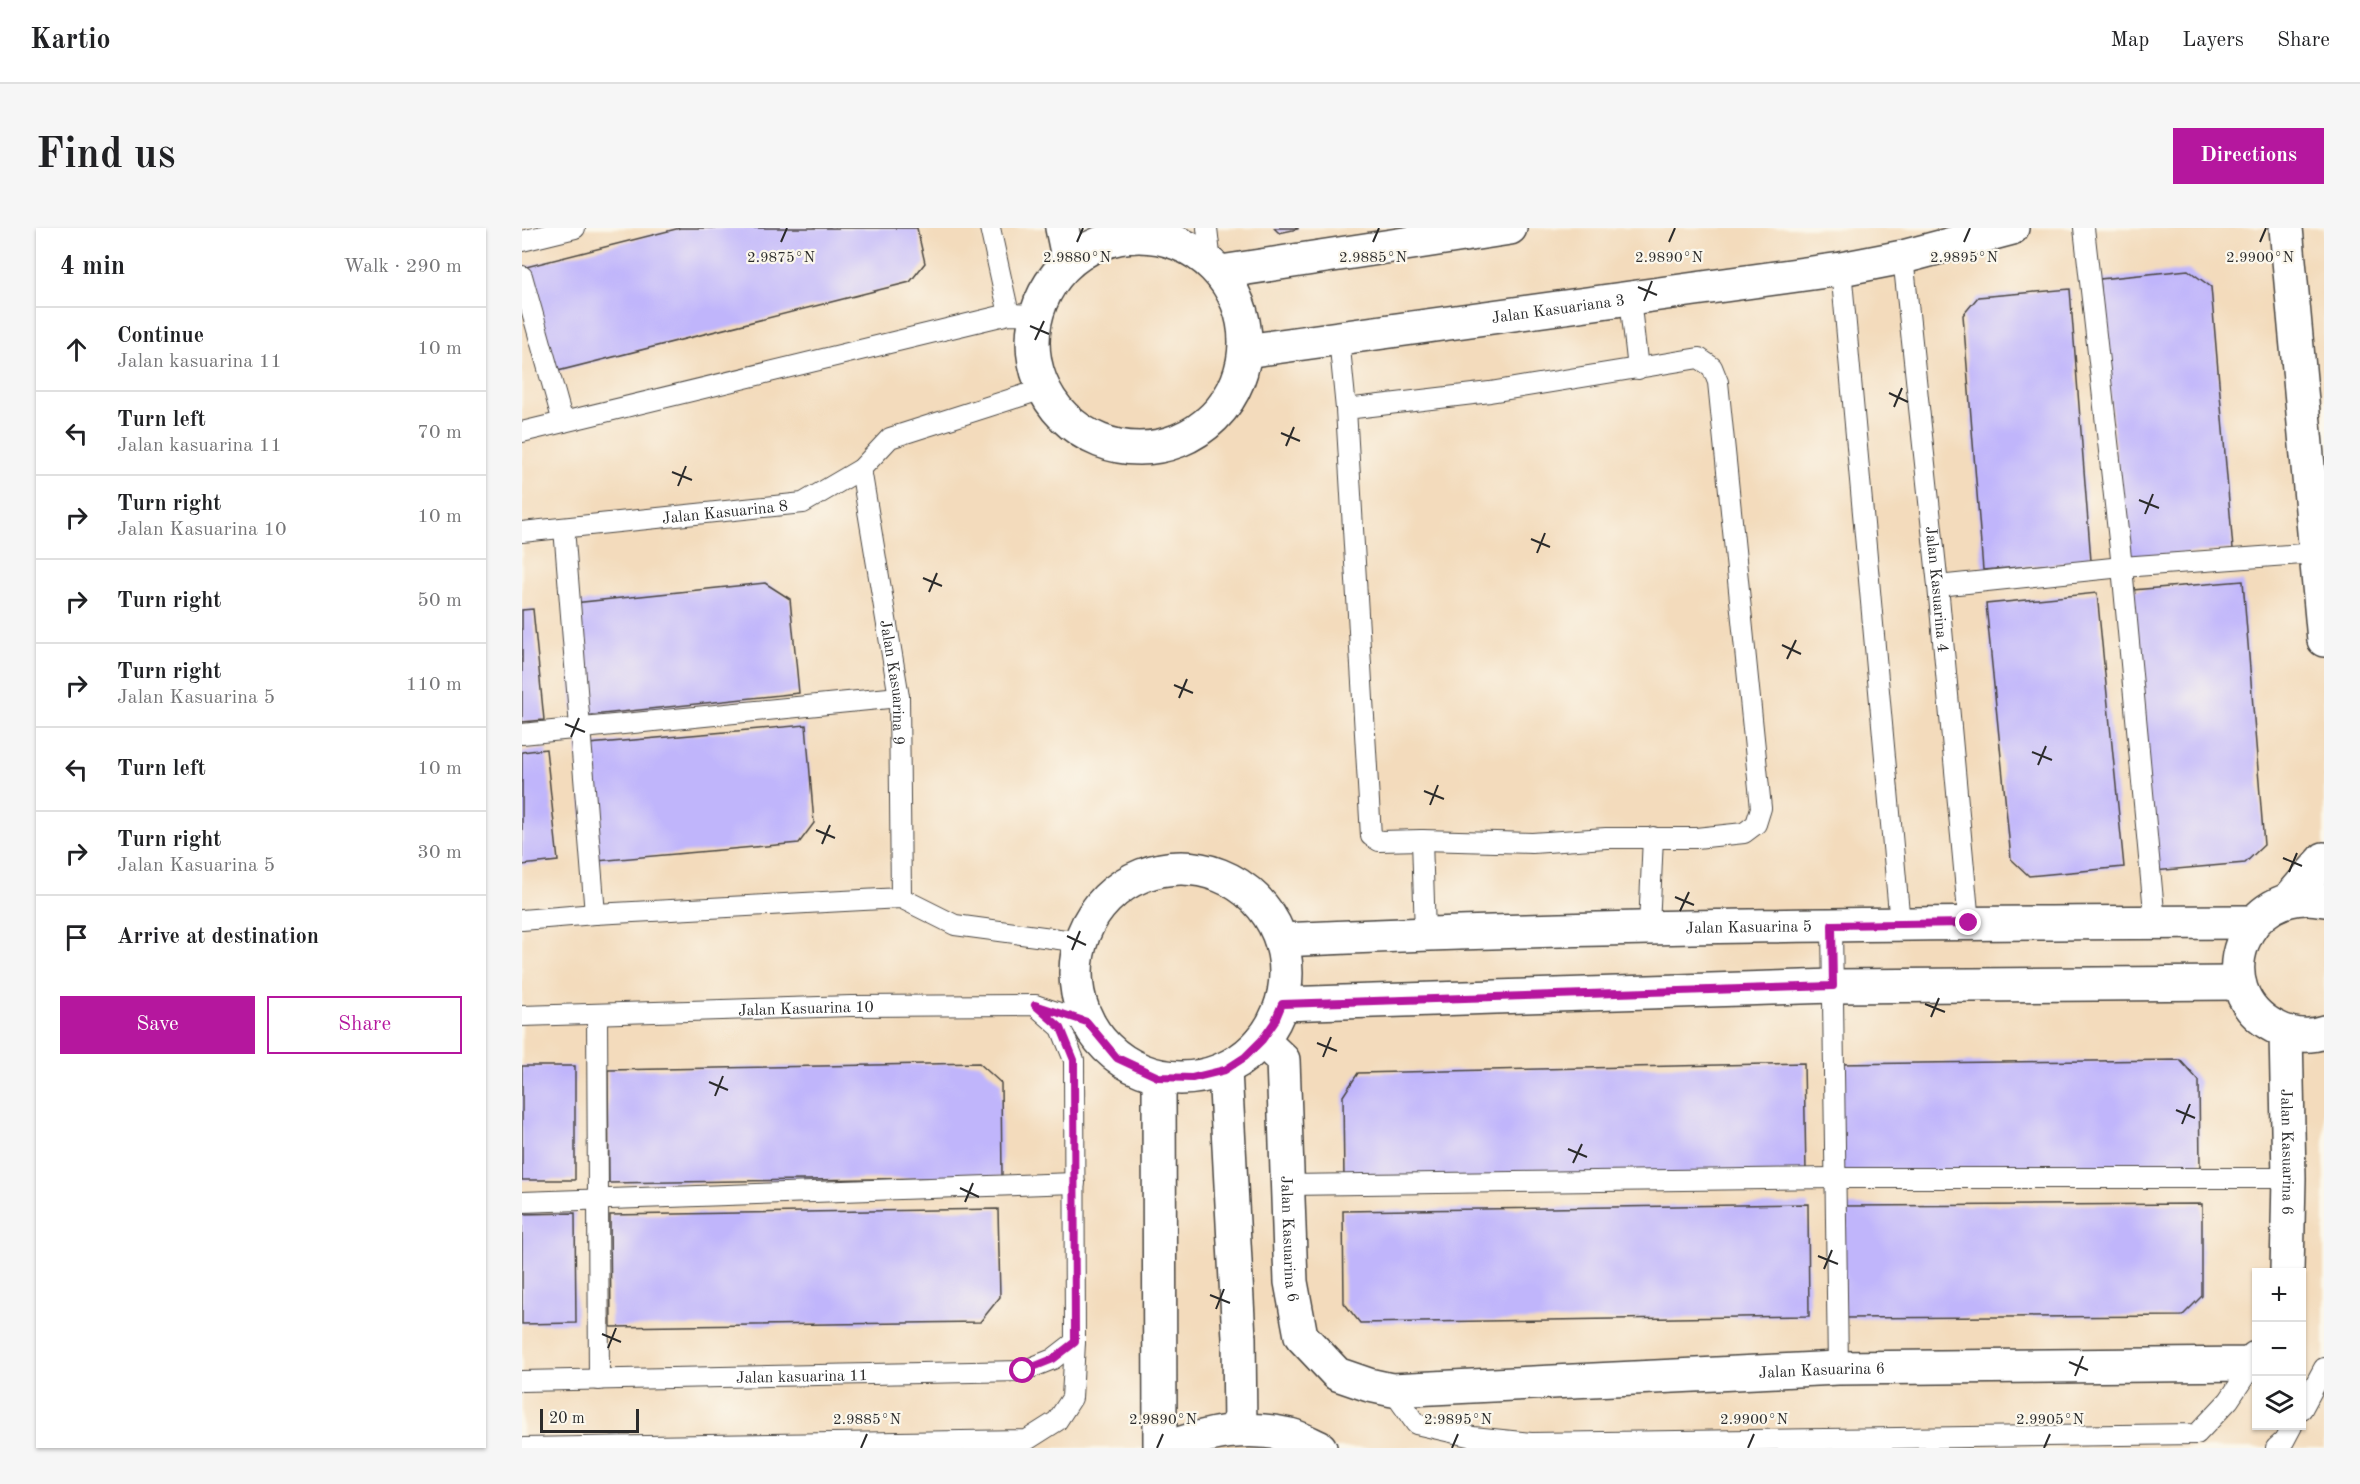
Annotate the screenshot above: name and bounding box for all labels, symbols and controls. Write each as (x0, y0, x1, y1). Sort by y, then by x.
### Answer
text: Kartio (30, 27, 111, 55)
text: Map (2110, 30, 2149, 51)
text: Layers (2182, 30, 2244, 51)
text: Share (2277, 30, 2330, 51)
button: Directions (2173, 128, 2324, 184)
text: Find us (36, 135, 175, 177)
text: 2.9875°N (747, 251, 815, 266)
text: 2.9880°N (1043, 251, 1111, 266)
text: 2.9885°N (1339, 251, 1407, 266)
text: 2.9890°N (1635, 251, 1703, 266)
text: 2.9895°N (1930, 251, 1998, 266)
text: 2.9900°N (2226, 251, 2294, 266)
text: 4 min (60, 254, 125, 280)
text: Walk · 290 m (343, 257, 462, 277)
street label: Jalan Kasuariana 3 (1491, 293, 1626, 327)
text: Continue (117, 325, 204, 347)
icon: ahead (60, 333, 93, 366)
text: 10 m (417, 339, 462, 359)
text: Jalan kasuarina 11 (117, 352, 282, 372)
text: Turn left (117, 409, 206, 431)
icon: left (60, 417, 93, 450)
text: 70 m (417, 423, 462, 443)
text: Jalan kasuarina 11 (117, 436, 282, 456)
text: Turn right (117, 493, 221, 515)
street label: Jalan Kasuarina 8 (661, 499, 789, 527)
icon: right (60, 501, 93, 534)
text: 10 m (417, 507, 462, 527)
text: Jalan Kasuarina 10 (117, 520, 287, 540)
street label: Jalan Kasuarina 4 (1922, 526, 1950, 653)
icon: right (60, 585, 93, 618)
text: Turn right (117, 590, 221, 612)
text: 50 m (417, 591, 462, 611)
street label: Jalan Kasuarina 9 (876, 619, 905, 745)
text: Turn right (117, 661, 221, 683)
icon: right (60, 669, 93, 702)
text: 110 m (406, 675, 462, 695)
text: Jalan Kasuarina 5 (117, 688, 275, 708)
icon: left (60, 753, 93, 786)
text: Turn left (117, 758, 206, 780)
text: 10 m (417, 759, 462, 779)
text: Turn right (117, 829, 221, 851)
icon: right (60, 837, 93, 870)
text: 30 m (417, 843, 462, 863)
text: Jalan Kasuarina 5 (117, 856, 275, 876)
route end (1955, 909, 1981, 935)
street label: Jalan Kasuarina 5 (1685, 919, 1812, 937)
icon: arrive (60, 921, 93, 954)
text: Arrive at destination (117, 926, 319, 948)
button: Save (60, 996, 255, 1054)
button: Share (267, 996, 462, 1054)
street label: Jalan Kasuarina 10 (738, 1000, 874, 1019)
street label: Jalan Kasuarina 6 (2277, 1089, 2295, 1215)
street label: Jalan Kasuarina 6 (1277, 1175, 1301, 1304)
map controls (2252, 1268, 2306, 1430)
button: + (2252, 1268, 2306, 1322)
button: − (2252, 1322, 2306, 1376)
route start (1009, 1357, 1035, 1383)
street label: Jalan Kasuarina 6 (1758, 1362, 1885, 1382)
street label: Jalan kasuarina 11 (736, 1368, 868, 1387)
button: layers (2252, 1376, 2306, 1430)
scale bar (540, 1406, 639, 1434)
text: 20 m (549, 1411, 585, 1427)
text: 2.9885°N (833, 1413, 901, 1428)
text: 2.9890°N (1129, 1413, 1197, 1428)
text: 2.9895°N (1424, 1413, 1492, 1428)
text: 2.9900°N (1720, 1413, 1788, 1428)
text: 2.9905°N (2016, 1413, 2084, 1428)

